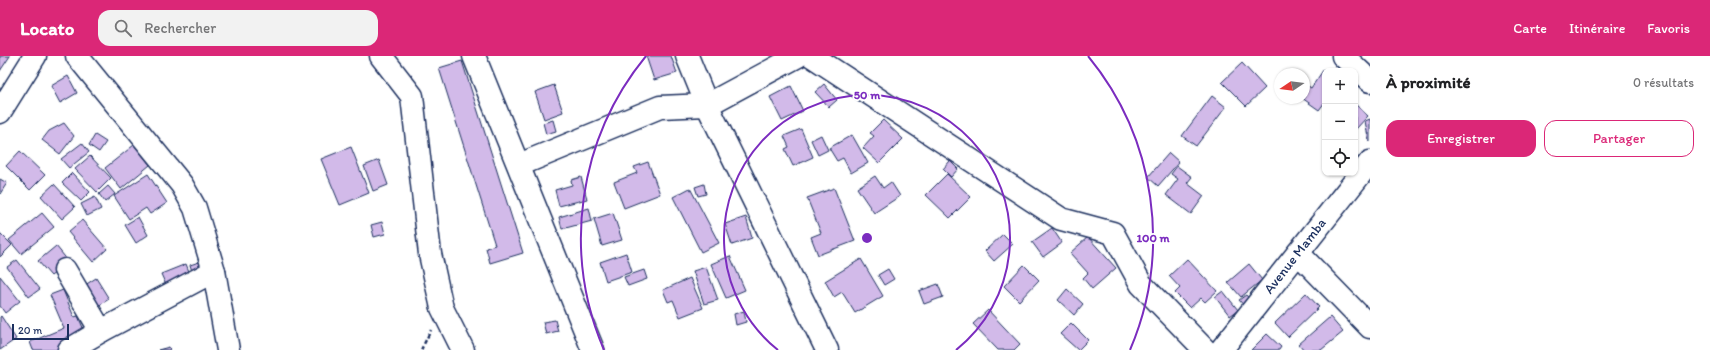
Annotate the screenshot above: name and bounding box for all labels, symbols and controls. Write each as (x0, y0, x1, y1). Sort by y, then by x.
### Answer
search box (98, 10, 378, 46)
text: Locato (20, 17, 74, 40)
icon: search (112, 17, 134, 39)
text: Rechercher (144, 19, 216, 37)
text: Carte (1513, 20, 1547, 37)
text: Itinéraire (1569, 20, 1625, 37)
text: Favoris (1647, 20, 1690, 37)
north arrow (1274, 68, 1310, 104)
map controls (1322, 68, 1358, 176)
button: + (1322, 68, 1358, 104)
text: À proximité (1386, 72, 1471, 92)
text: 0 résultats (1633, 75, 1694, 90)
text: 50 m (854, 88, 881, 102)
button: − (1322, 104, 1358, 140)
button: Enregistrer (1386, 120, 1536, 157)
button: Partager (1544, 120, 1694, 157)
button: locate (1322, 140, 1358, 176)
street label: Avenue Mamba (1260, 215, 1330, 297)
centre of rings (860, 231, 874, 245)
text: 100 m (1136, 231, 1170, 245)
scale bar (12, 322, 69, 341)
text: 20 m (18, 324, 42, 337)

